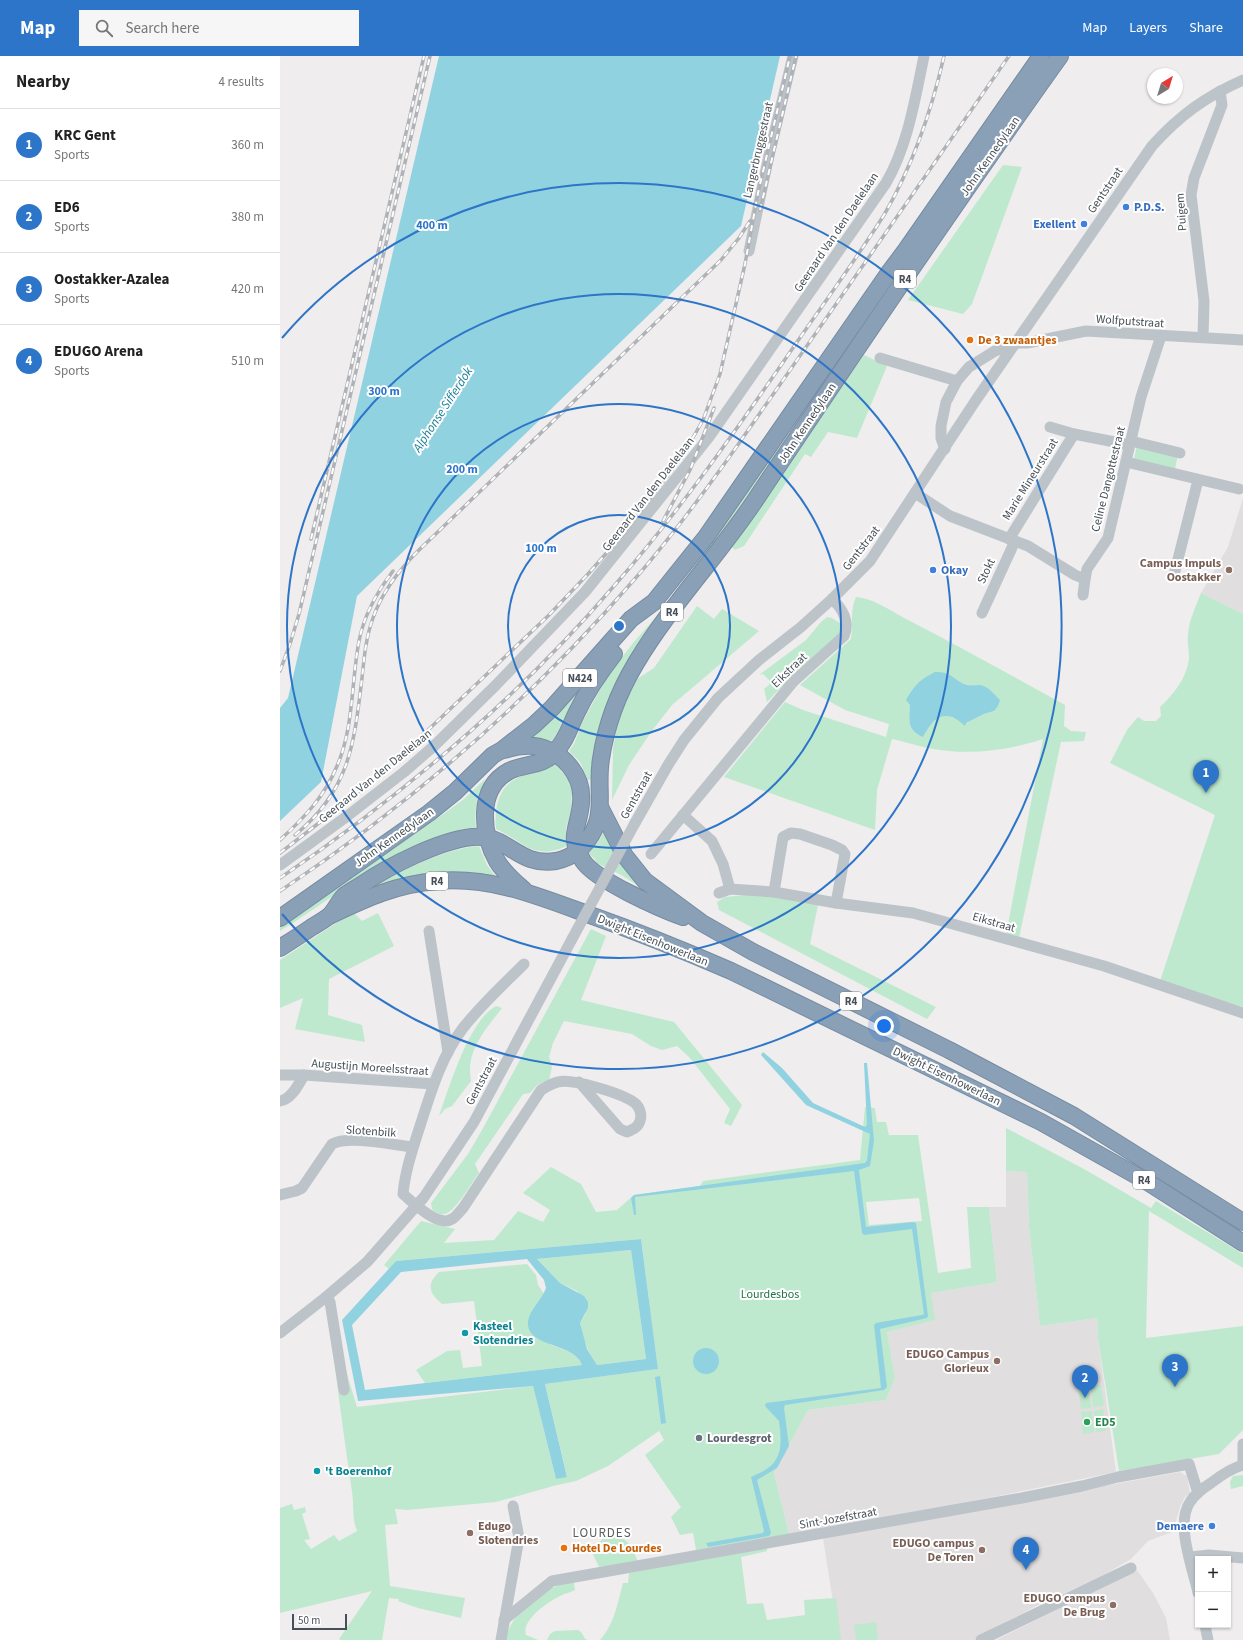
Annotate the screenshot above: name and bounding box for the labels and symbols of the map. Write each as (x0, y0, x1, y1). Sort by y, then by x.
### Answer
north arrow (1147, 68, 1183, 104)
street label: Langerbruggestraat (739, 100, 778, 200)
street label: John Kennedylaan (957, 113, 1024, 200)
street label: Gentstraat (1084, 164, 1127, 217)
street label: Geeraard Van den Daelelaan (790, 169, 883, 295)
street label: Puigem (1172, 192, 1191, 232)
place label: P.D.S. (1134, 199, 1165, 216)
marker: P.D.S. (1121, 202, 1131, 212)
place label: Exellent (1033, 216, 1076, 233)
text: 400 m (416, 217, 448, 234)
marker: Exellent (1079, 219, 1089, 229)
road number: R4 (894, 270, 916, 288)
street label: Wolfputstraat (1095, 311, 1165, 332)
place label: De 3 zwaantjes (978, 332, 1057, 349)
marker: De 3 zwaantjes (965, 335, 975, 345)
water label: Alphonse Sifferdok (408, 363, 478, 456)
street label: John Kennedylaan (774, 380, 841, 467)
text: 300 m (368, 383, 400, 400)
street label: Celine Dangottestraat (1087, 425, 1130, 534)
street label: Geeraard Van den Daelelaan (598, 434, 699, 555)
street label: Marie Mineurstraat (998, 435, 1062, 524)
text: 200 m (446, 461, 478, 478)
street label: Gentstraat (839, 522, 884, 574)
text: 100 m (525, 540, 557, 557)
place label: Campus Impuls Oostakker (1140, 555, 1221, 586)
street label: Stokt (973, 556, 1000, 587)
place label: Okay (941, 562, 969, 579)
marker: Okay (928, 565, 938, 575)
marker: Campus Impuls Oostakker (1224, 565, 1234, 575)
road number: R4 (661, 603, 683, 621)
centre of rings (612, 619, 626, 633)
street label: Eikstraat (768, 649, 811, 692)
road number: N424 (563, 669, 597, 687)
street label: Geeraard Van den Daelelaan (315, 725, 435, 827)
pin: 1 (1193, 760, 1219, 793)
street label: Gentstraat (616, 768, 657, 822)
street label: John Kennedylaan (351, 804, 438, 871)
road number: R4 (426, 872, 448, 890)
street label: Eikstraat (970, 908, 1017, 937)
street label: Dwight Eisenhowerlaan (595, 910, 711, 970)
road number: R4 (840, 992, 862, 1010)
your location (874, 1016, 894, 1036)
street label: Dwight Eisenhowerlaan (890, 1043, 1004, 1110)
street label: Gentstraat (462, 1054, 501, 1108)
street label: Augustijn Moreelsstraat (311, 1055, 429, 1080)
street label: Slotenbilk (345, 1121, 397, 1142)
road number: R4 (1133, 1171, 1155, 1189)
park label: Lourdesbos (741, 1286, 799, 1303)
place label: Kasteel Slotendries (473, 1318, 533, 1349)
marker: Kasteel Slotendries (460, 1328, 470, 1338)
place label: EDUGO Campus Glorieux (906, 1346, 989, 1377)
pin: 3 (1162, 1354, 1188, 1387)
marker: EDUGO Campus Glorieux (992, 1356, 1002, 1366)
pin: 2 (1072, 1365, 1098, 1398)
place label: ED5 (1095, 1414, 1116, 1431)
marker: ED5 (1082, 1417, 1092, 1427)
place label: Lourdesgrot (707, 1430, 772, 1447)
marker: Lourdesgrot (694, 1433, 704, 1443)
place label: 't Boerenhof (325, 1463, 392, 1480)
marker: 't Boerenhof (312, 1466, 322, 1476)
street label: Sint-Jozefstraat (798, 1503, 878, 1534)
place label: Edugo Slotendries (478, 1518, 538, 1549)
place label: Demaere (1156, 1518, 1204, 1535)
marker: Demaere (1207, 1521, 1217, 1531)
district label: LOURDES (572, 1524, 632, 1542)
marker: Edugo Slotendries (465, 1528, 475, 1538)
place label: EDUGO campus De Toren (892, 1535, 974, 1566)
pin: 4 (1013, 1537, 1039, 1570)
place label: Hotel De Lourdes (572, 1540, 662, 1557)
marker: Hotel De Lourdes (559, 1543, 569, 1553)
marker: EDUGO campus De Toren (977, 1545, 987, 1555)
place label: EDUGO campus De Brug (1023, 1590, 1106, 1621)
marker: EDUGO campus De Brug (1108, 1600, 1118, 1610)
scale bar (292, 1612, 347, 1631)

